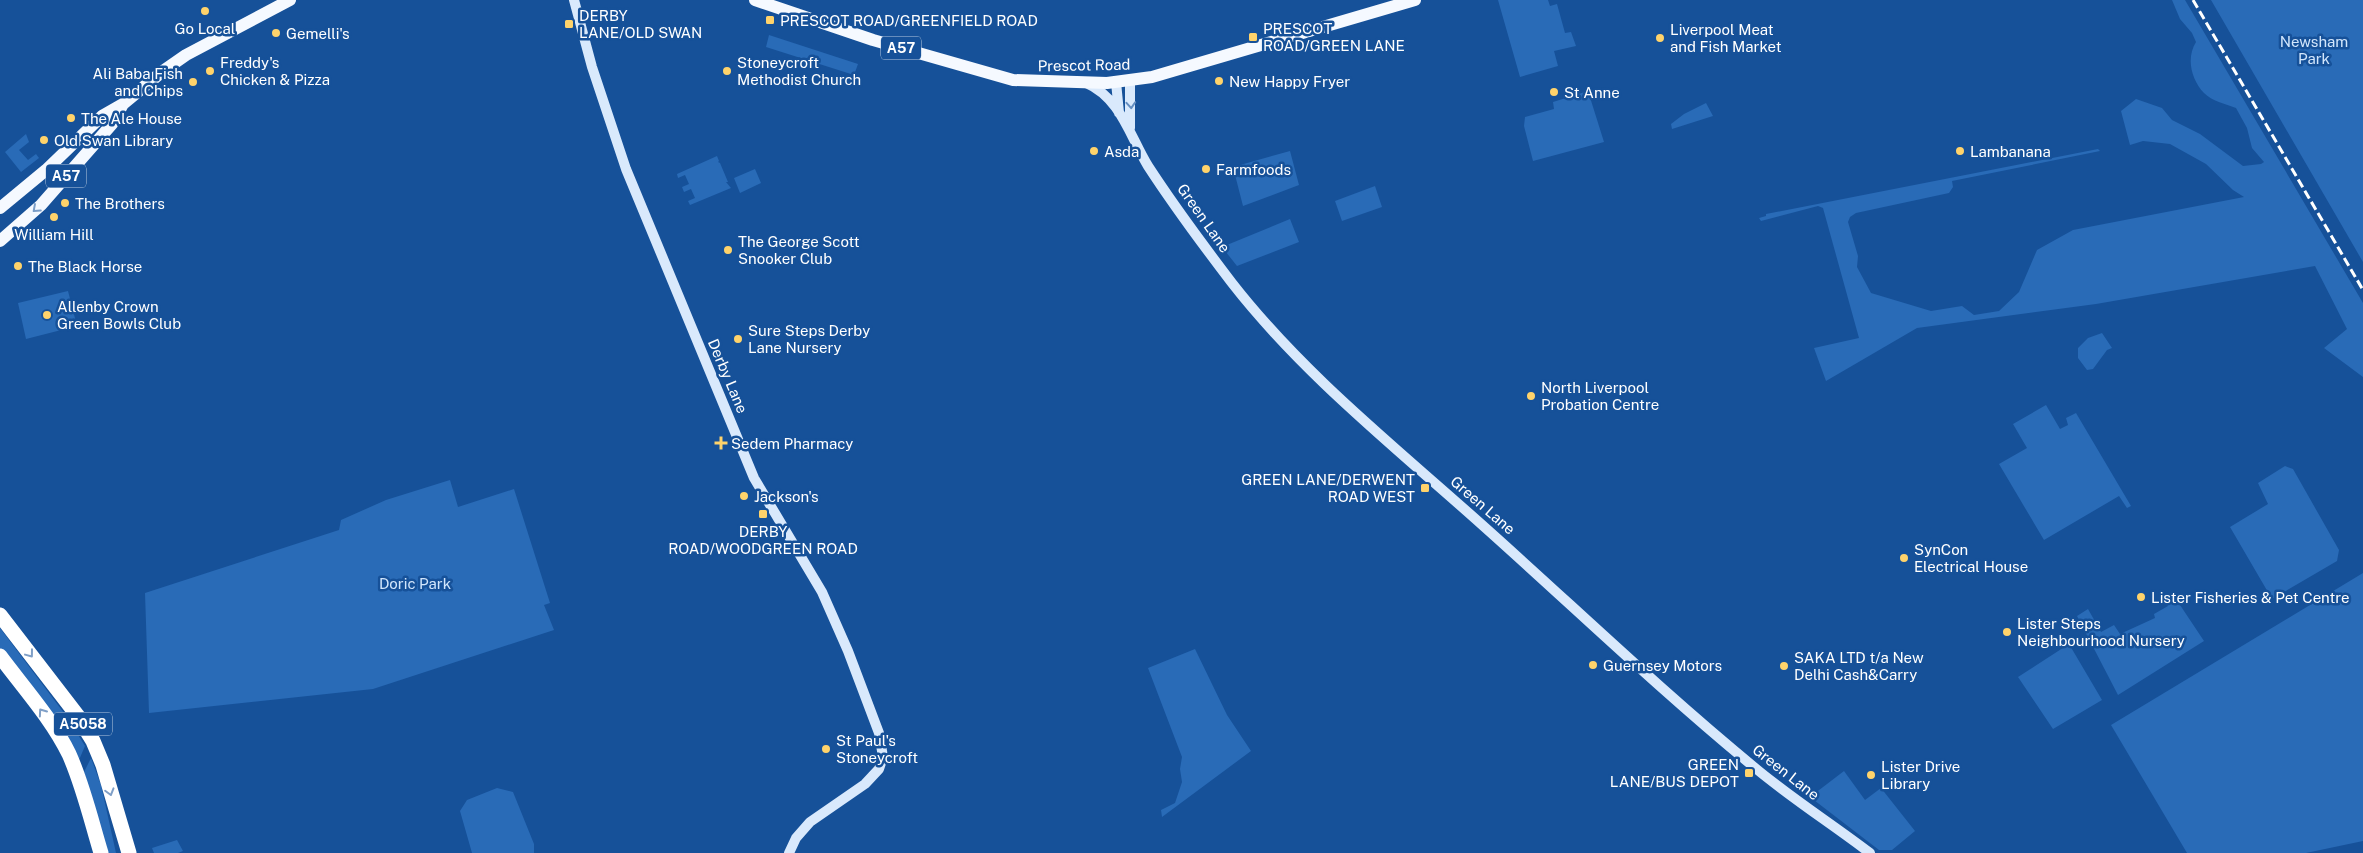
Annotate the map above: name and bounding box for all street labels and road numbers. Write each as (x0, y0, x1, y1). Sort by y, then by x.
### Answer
road number: A57 (881, 36, 921, 59)
street label: Prescot Road (1038, 56, 1130, 74)
road number: A57 (46, 165, 86, 188)
street label: Green Lane (1174, 180, 1234, 256)
street label: Derby Lane (705, 336, 751, 416)
street label: Green Lane (1447, 472, 1519, 538)
road number: A5058 (54, 712, 112, 736)
street label: Green Lane (1749, 741, 1823, 803)

